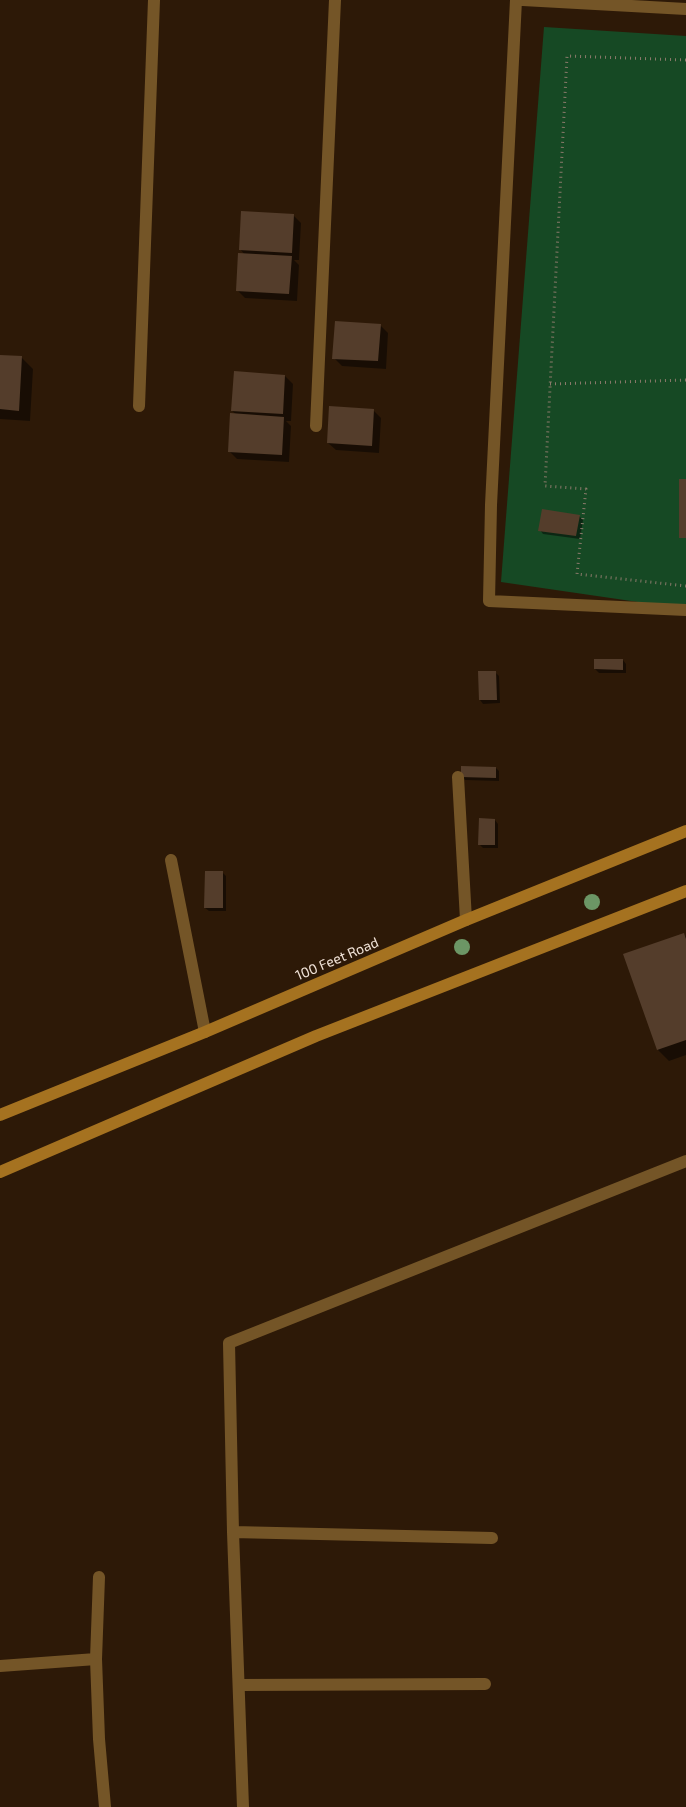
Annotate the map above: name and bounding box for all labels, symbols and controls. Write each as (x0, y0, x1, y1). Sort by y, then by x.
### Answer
street label: 100 Feet Road (293, 934, 381, 984)

